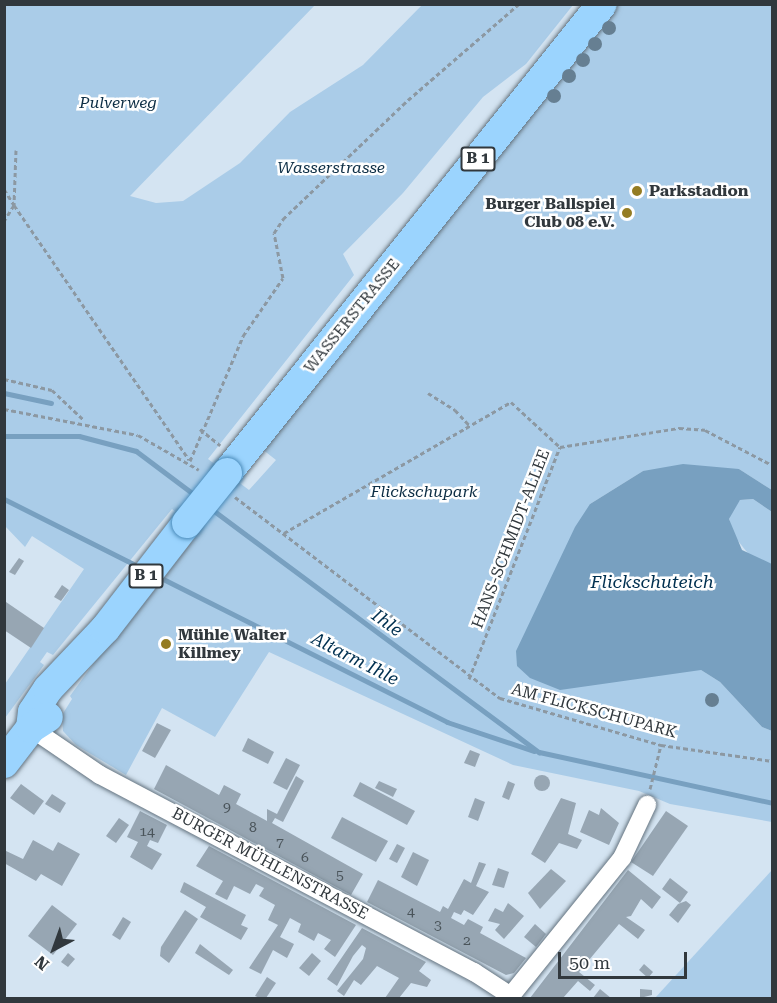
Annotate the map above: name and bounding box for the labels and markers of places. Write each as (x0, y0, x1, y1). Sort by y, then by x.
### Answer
place label: Parkstadion (649, 181, 748, 201)
marker: Parkstadion (630, 184, 644, 198)
place label: Burger Ballspiel Club 08 e.V. (485, 194, 615, 232)
marker: Burger Ballspiel Club 08 e.V. (620, 206, 634, 220)
place label: Mühle Walter Killmey (178, 625, 286, 663)
marker: Mühle Walter Killmey (159, 637, 173, 651)

